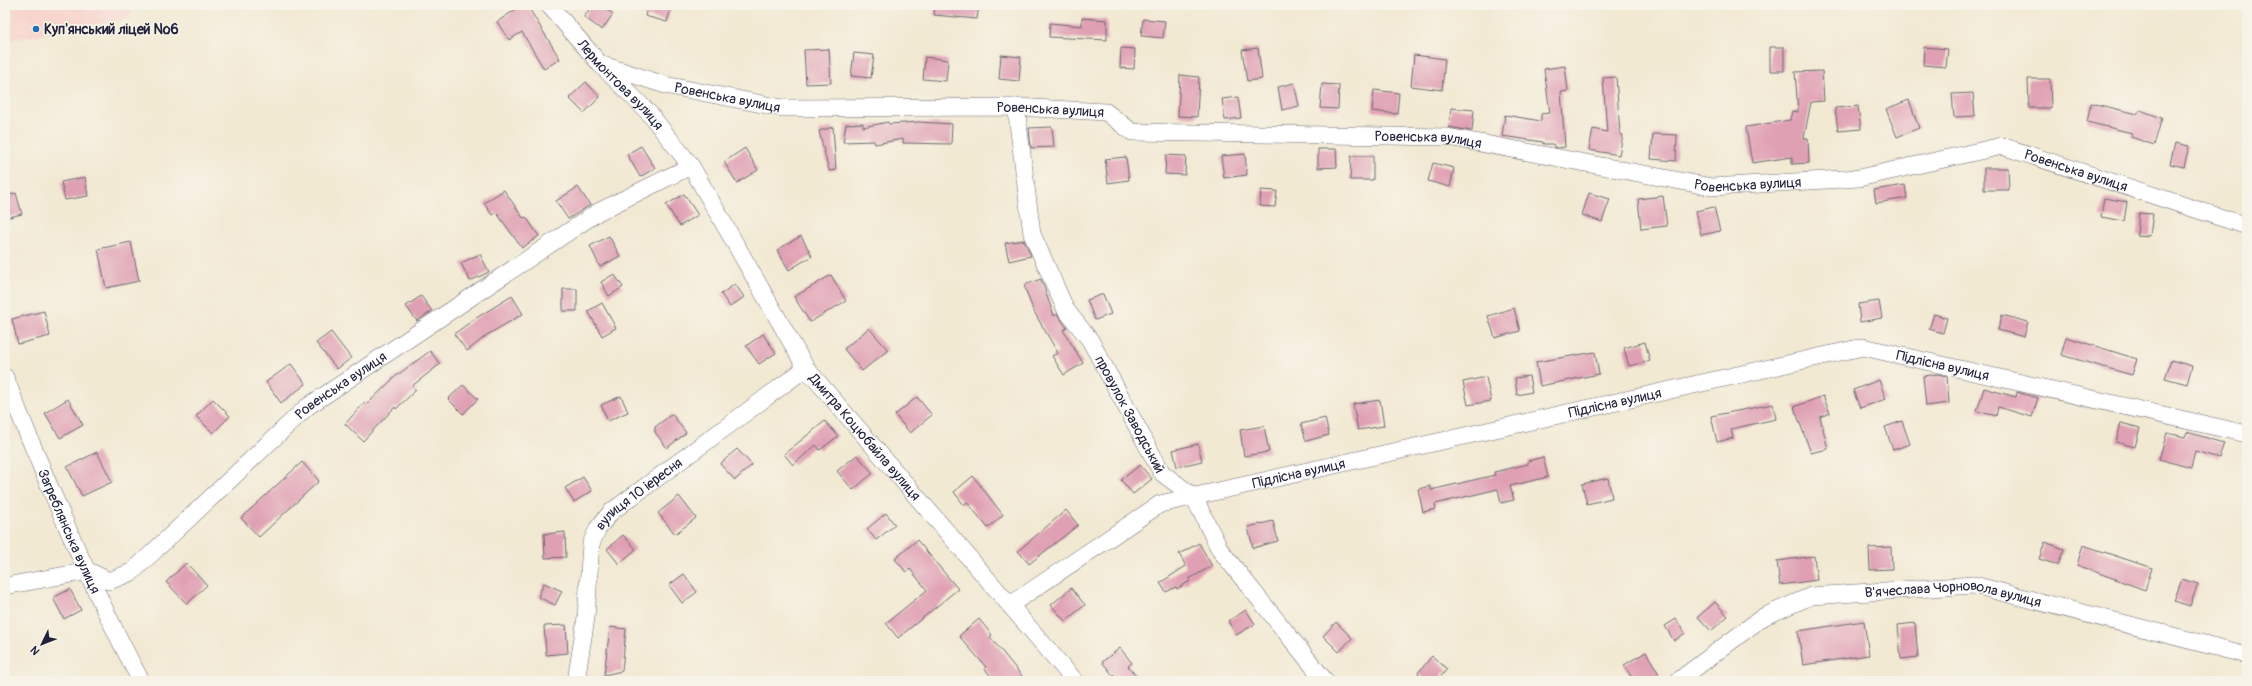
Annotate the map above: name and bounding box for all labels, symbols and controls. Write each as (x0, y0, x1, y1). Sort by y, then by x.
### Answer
place label: Куп'янський ліцей №6 (44, 21, 179, 38)
marker: Куп'янський ліцей №6 (31, 24, 41, 34)
street label: Лермонтова вулиця (573, 35, 667, 133)
street label: Ровенська вулиця (673, 79, 782, 116)
street label: Ровенська вулиця (997, 98, 1105, 120)
street label: Ровенська вулиця (1375, 127, 1483, 152)
street label: Ровенська вулиця (2022, 145, 2130, 195)
street label: Ровенська вулиця (1693, 173, 1802, 196)
street label: Підлісна вулиця (1895, 346, 1991, 384)
street label: Ровенська вулиця (291, 348, 390, 423)
street label: провулок Заводський (1092, 353, 1169, 476)
street label: Дмитра Коцюбайла вулиця (805, 369, 924, 504)
street label: Підлісна вулиця (1567, 384, 1663, 421)
street label: вулиця 10 іересня (592, 454, 685, 533)
street label: Підлісна вулиця (1251, 454, 1347, 492)
street label: Загреблянська вулиця (34, 466, 104, 596)
street label: В'ячеслава Чорновола вулиця (1864, 576, 2043, 610)
north arrow (22, 624, 62, 664)
text: N (27, 643, 42, 658)

